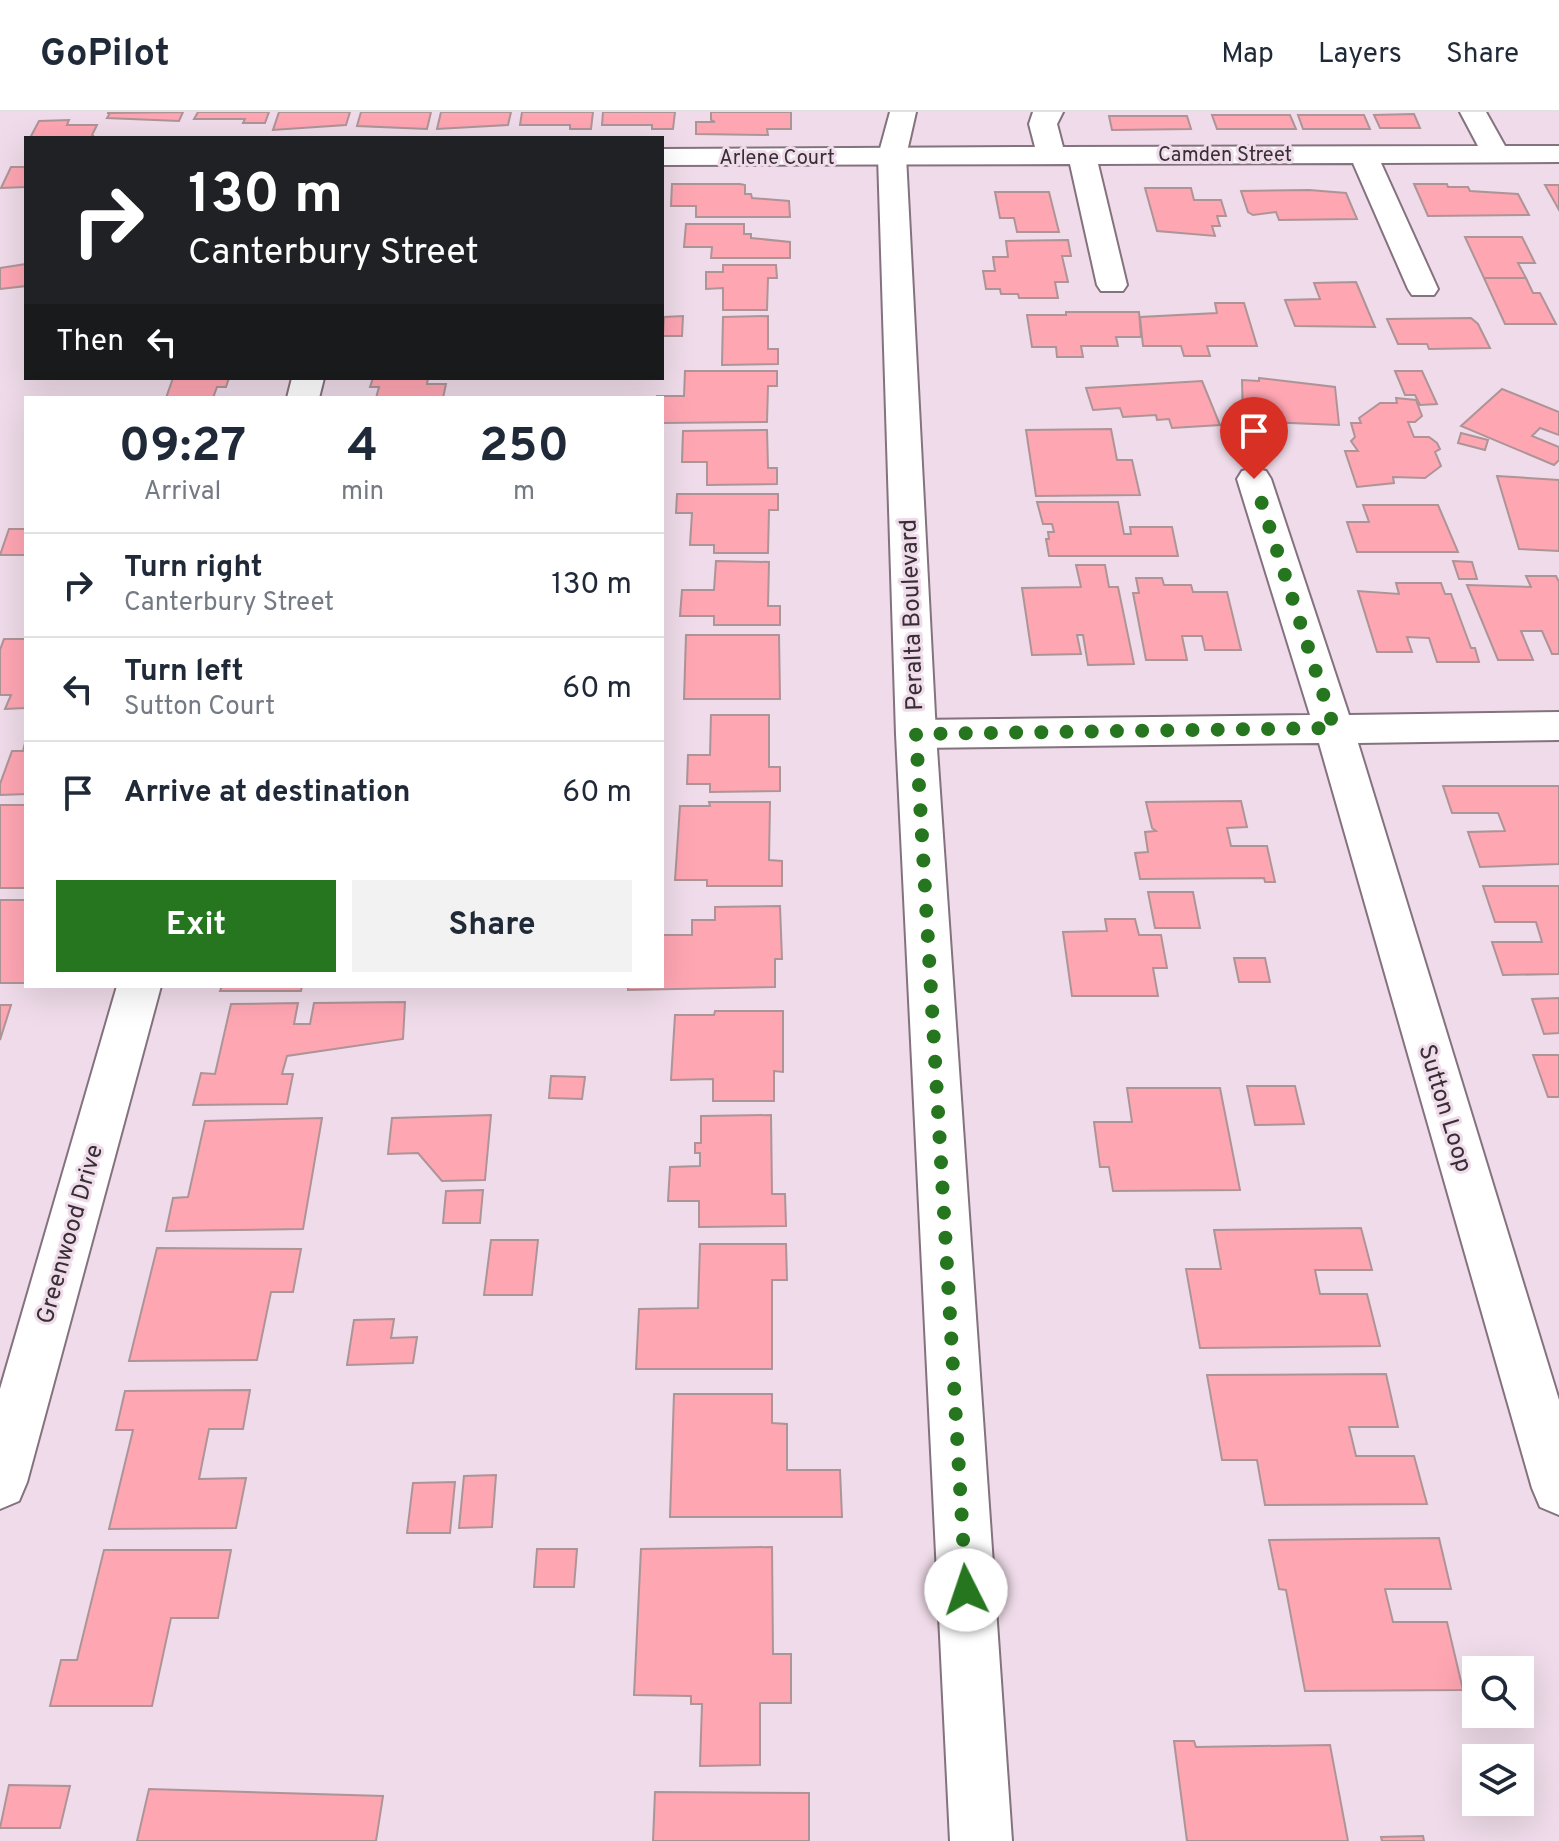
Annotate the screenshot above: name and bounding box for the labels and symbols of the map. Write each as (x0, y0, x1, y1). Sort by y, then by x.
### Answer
street label: Camden Street (1158, 143, 1292, 169)
street label: Arlene Court (719, 146, 835, 172)
pin (1220, 397, 1288, 479)
street label: Peralta Boulevard (895, 519, 931, 711)
street label: Sutton Loop (1410, 1041, 1478, 1176)
street label: Greenwood Drive (31, 1141, 111, 1328)
position arrow (924, 1548, 1008, 1632)

